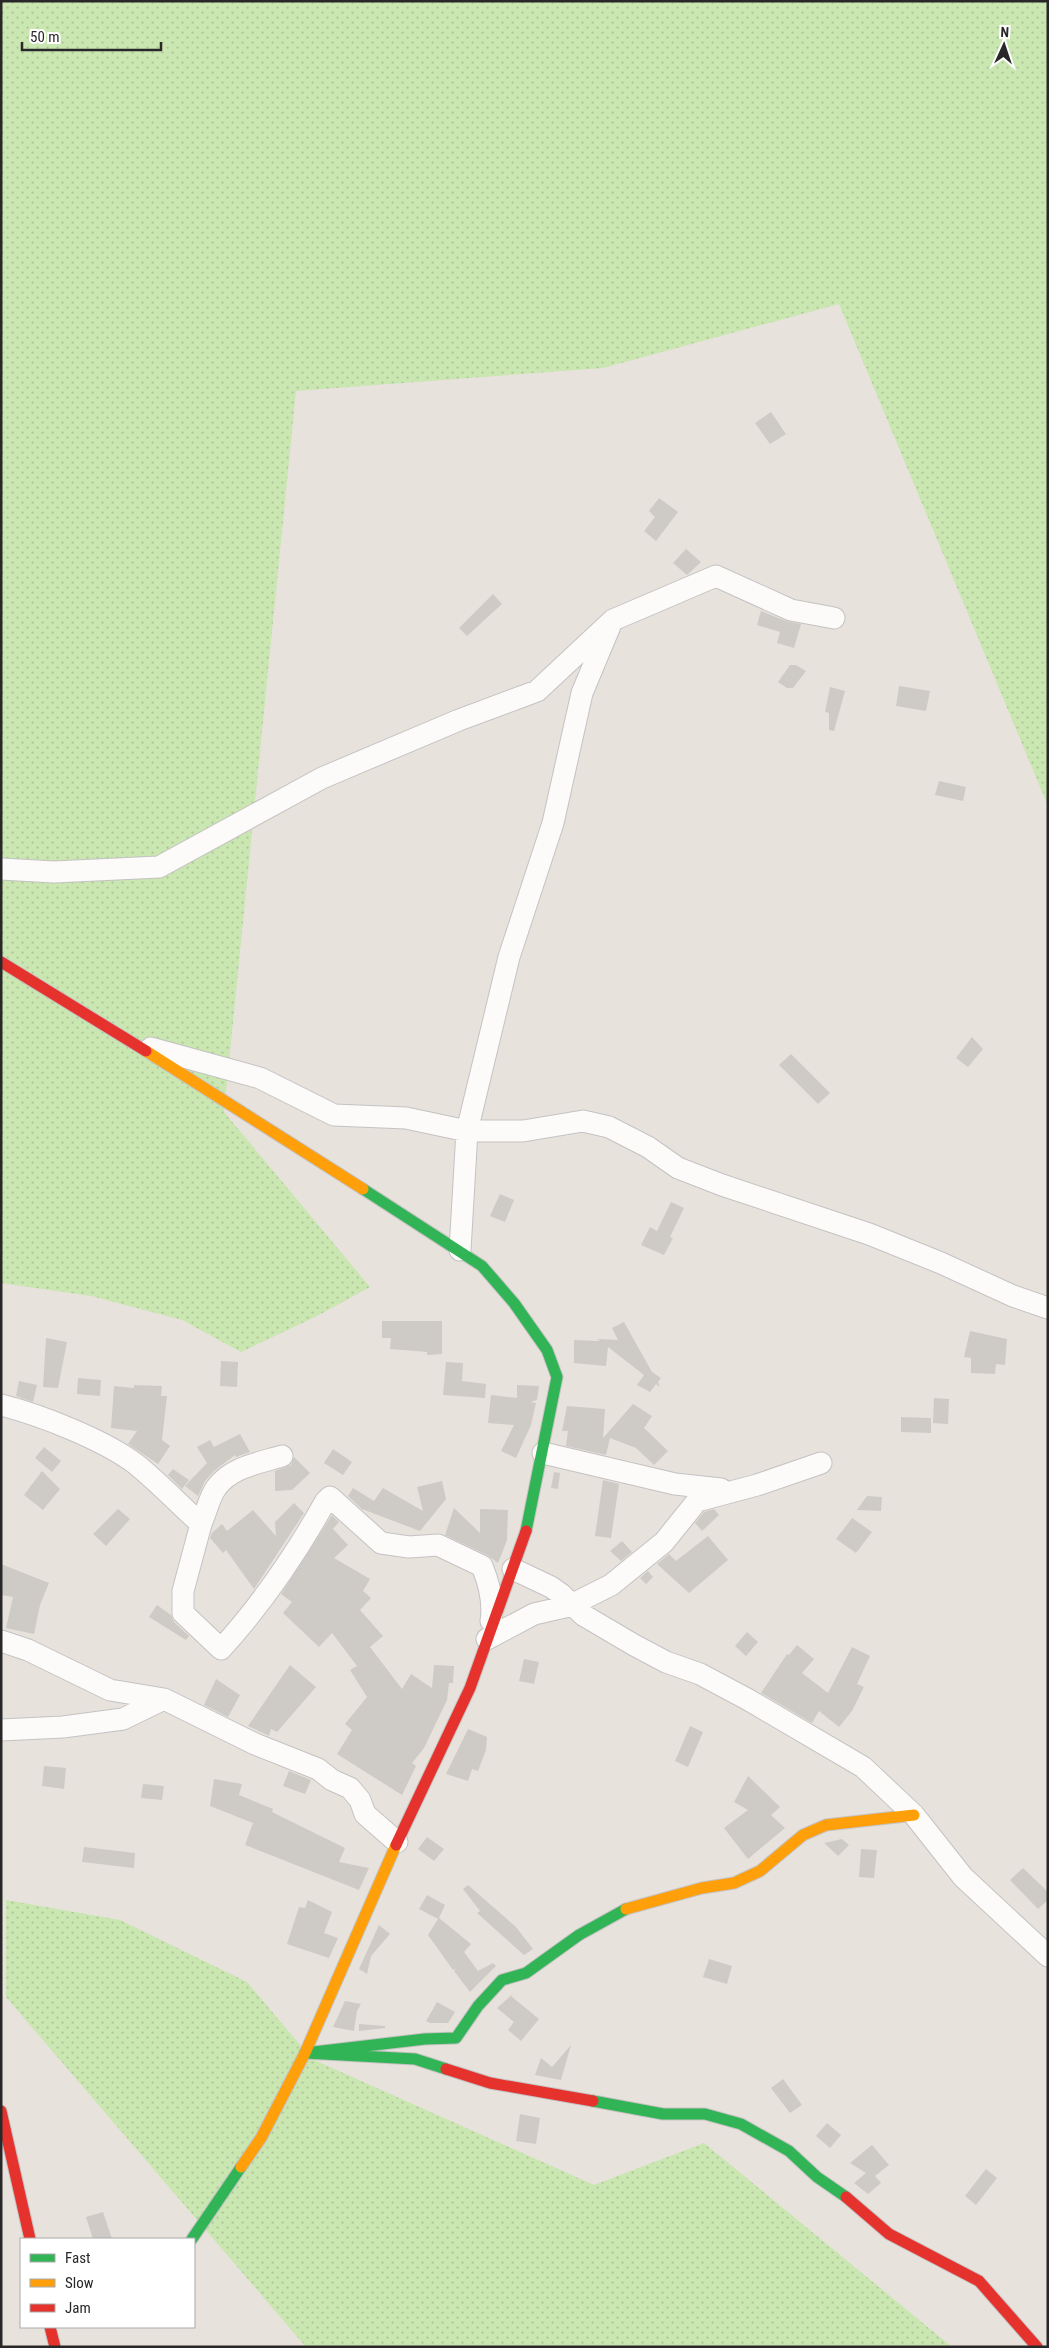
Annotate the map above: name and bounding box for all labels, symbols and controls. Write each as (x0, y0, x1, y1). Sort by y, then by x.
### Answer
scale bar (22, 20, 161, 52)
north arrow (979, 20, 1029, 70)
text: N (1000, 24, 1009, 40)
text: 50 m (30, 28, 60, 46)
legend (20, 2238, 195, 2328)
text: Fast (65, 2249, 90, 2267)
text: Slow (65, 2274, 94, 2292)
text: Jam (65, 2299, 91, 2317)

